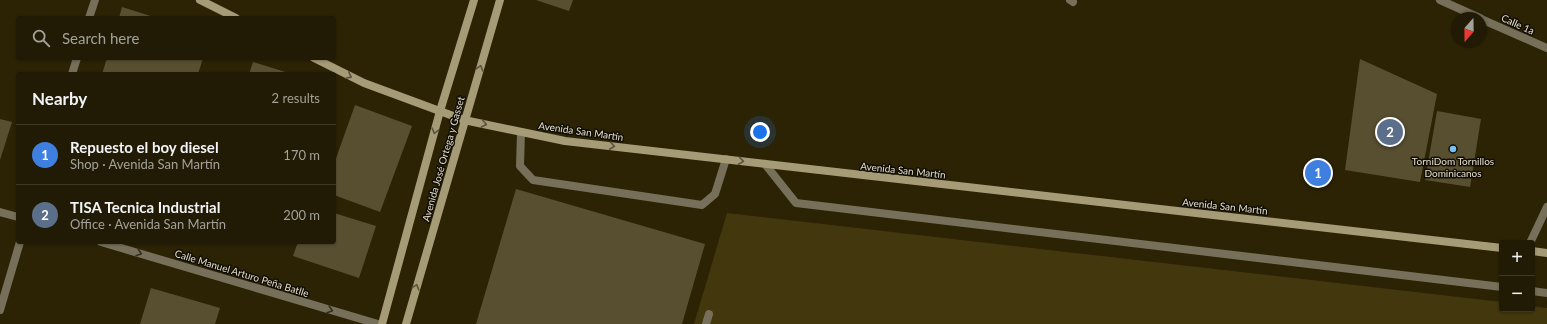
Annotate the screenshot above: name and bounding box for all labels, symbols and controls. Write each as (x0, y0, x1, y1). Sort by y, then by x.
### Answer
street label: Calle 1a (1500, 11, 1536, 37)
north arrow (1451, 12, 1487, 48)
search box (16, 16, 336, 60)
icon: search (30, 27, 52, 49)
text: Search here (62, 29, 139, 47)
one-way arrow (475, 64, 484, 71)
one-way arrow (345, 71, 352, 78)
text: Nearby (32, 88, 87, 109)
text: 2 results (272, 90, 320, 106)
street label: Avenida José Ortega y Gasset (419, 95, 467, 223)
pin: 2 (1377, 117, 1403, 147)
street label: Avenida San Martín (538, 119, 624, 143)
one-way arrow (481, 120, 487, 128)
your location (750, 122, 770, 142)
one-way arrow (431, 128, 439, 135)
text: Repuesto el boy diesel (70, 138, 219, 156)
one-way arrow (609, 141, 615, 150)
marker: TorniDom Tornillos Dominicanos (1448, 144, 1458, 154)
text: 1 (41, 147, 49, 163)
text: 170 m (283, 147, 320, 163)
place label: TorniDom Tornillos Dominicanos (1412, 155, 1494, 179)
text: Shop · Avenida San Martín (70, 156, 220, 172)
one-way arrow (738, 156, 745, 165)
pin: 1 (1305, 158, 1331, 188)
street label: Avenida San Martín (860, 160, 946, 180)
street label: Avenida San Martín (1182, 196, 1268, 216)
text: TISA Tecnica Industrial (70, 198, 220, 216)
text: 2 (41, 207, 49, 223)
text: 200 m (283, 207, 320, 223)
text: Office · Avenida San Martín (70, 216, 226, 232)
map controls (1499, 240, 1535, 312)
button: + (1499, 240, 1535, 276)
street label: Calle Manuel Arturo Peña Batlle (174, 247, 310, 299)
one-way arrow (135, 248, 142, 257)
button: − (1499, 276, 1535, 312)
one-way arrow (411, 283, 420, 290)
one-way arrow (327, 305, 334, 314)

